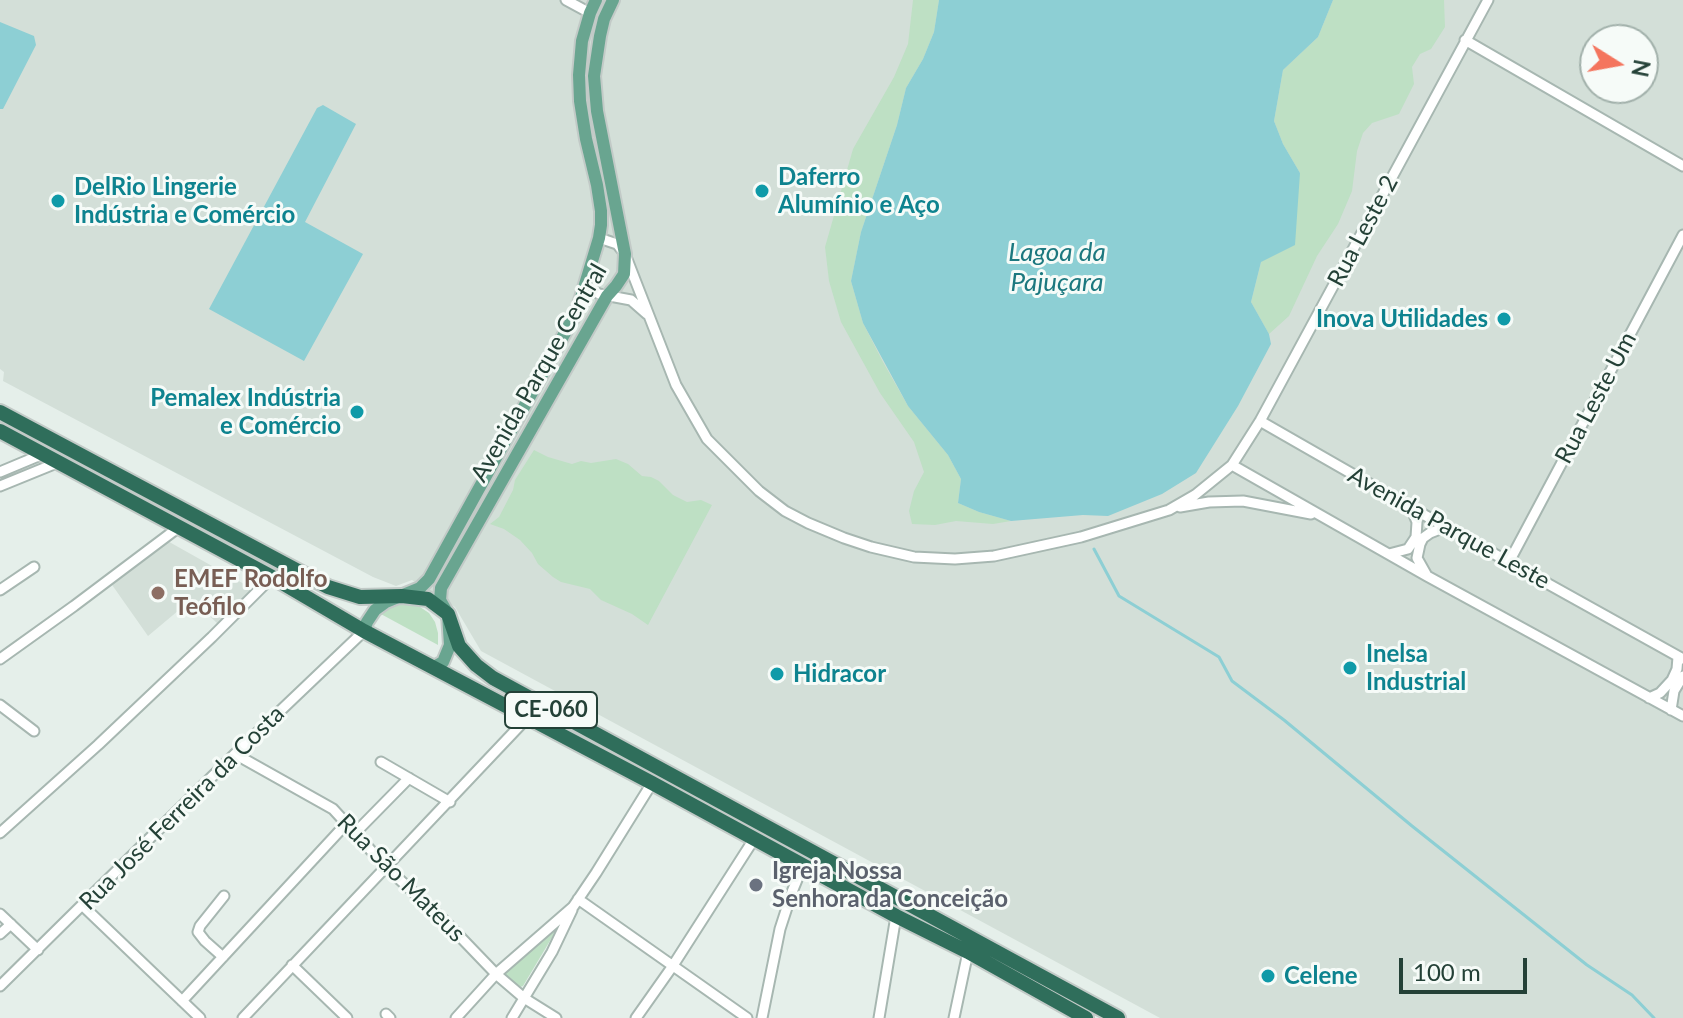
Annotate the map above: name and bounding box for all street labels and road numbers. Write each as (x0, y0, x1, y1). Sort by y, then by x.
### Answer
street label: Rua Leste 2 (1322, 170, 1404, 292)
street label: Avenida Parque Central (465, 259, 613, 487)
street label: Rua Leste Um (1549, 327, 1643, 469)
street label: Avenida Parque Leste (1343, 461, 1555, 595)
road number: CE-060 (505, 692, 597, 728)
street label: Rua José Ferreira da Costa (74, 700, 290, 916)
street label: Rua São Mateus (331, 808, 471, 948)

